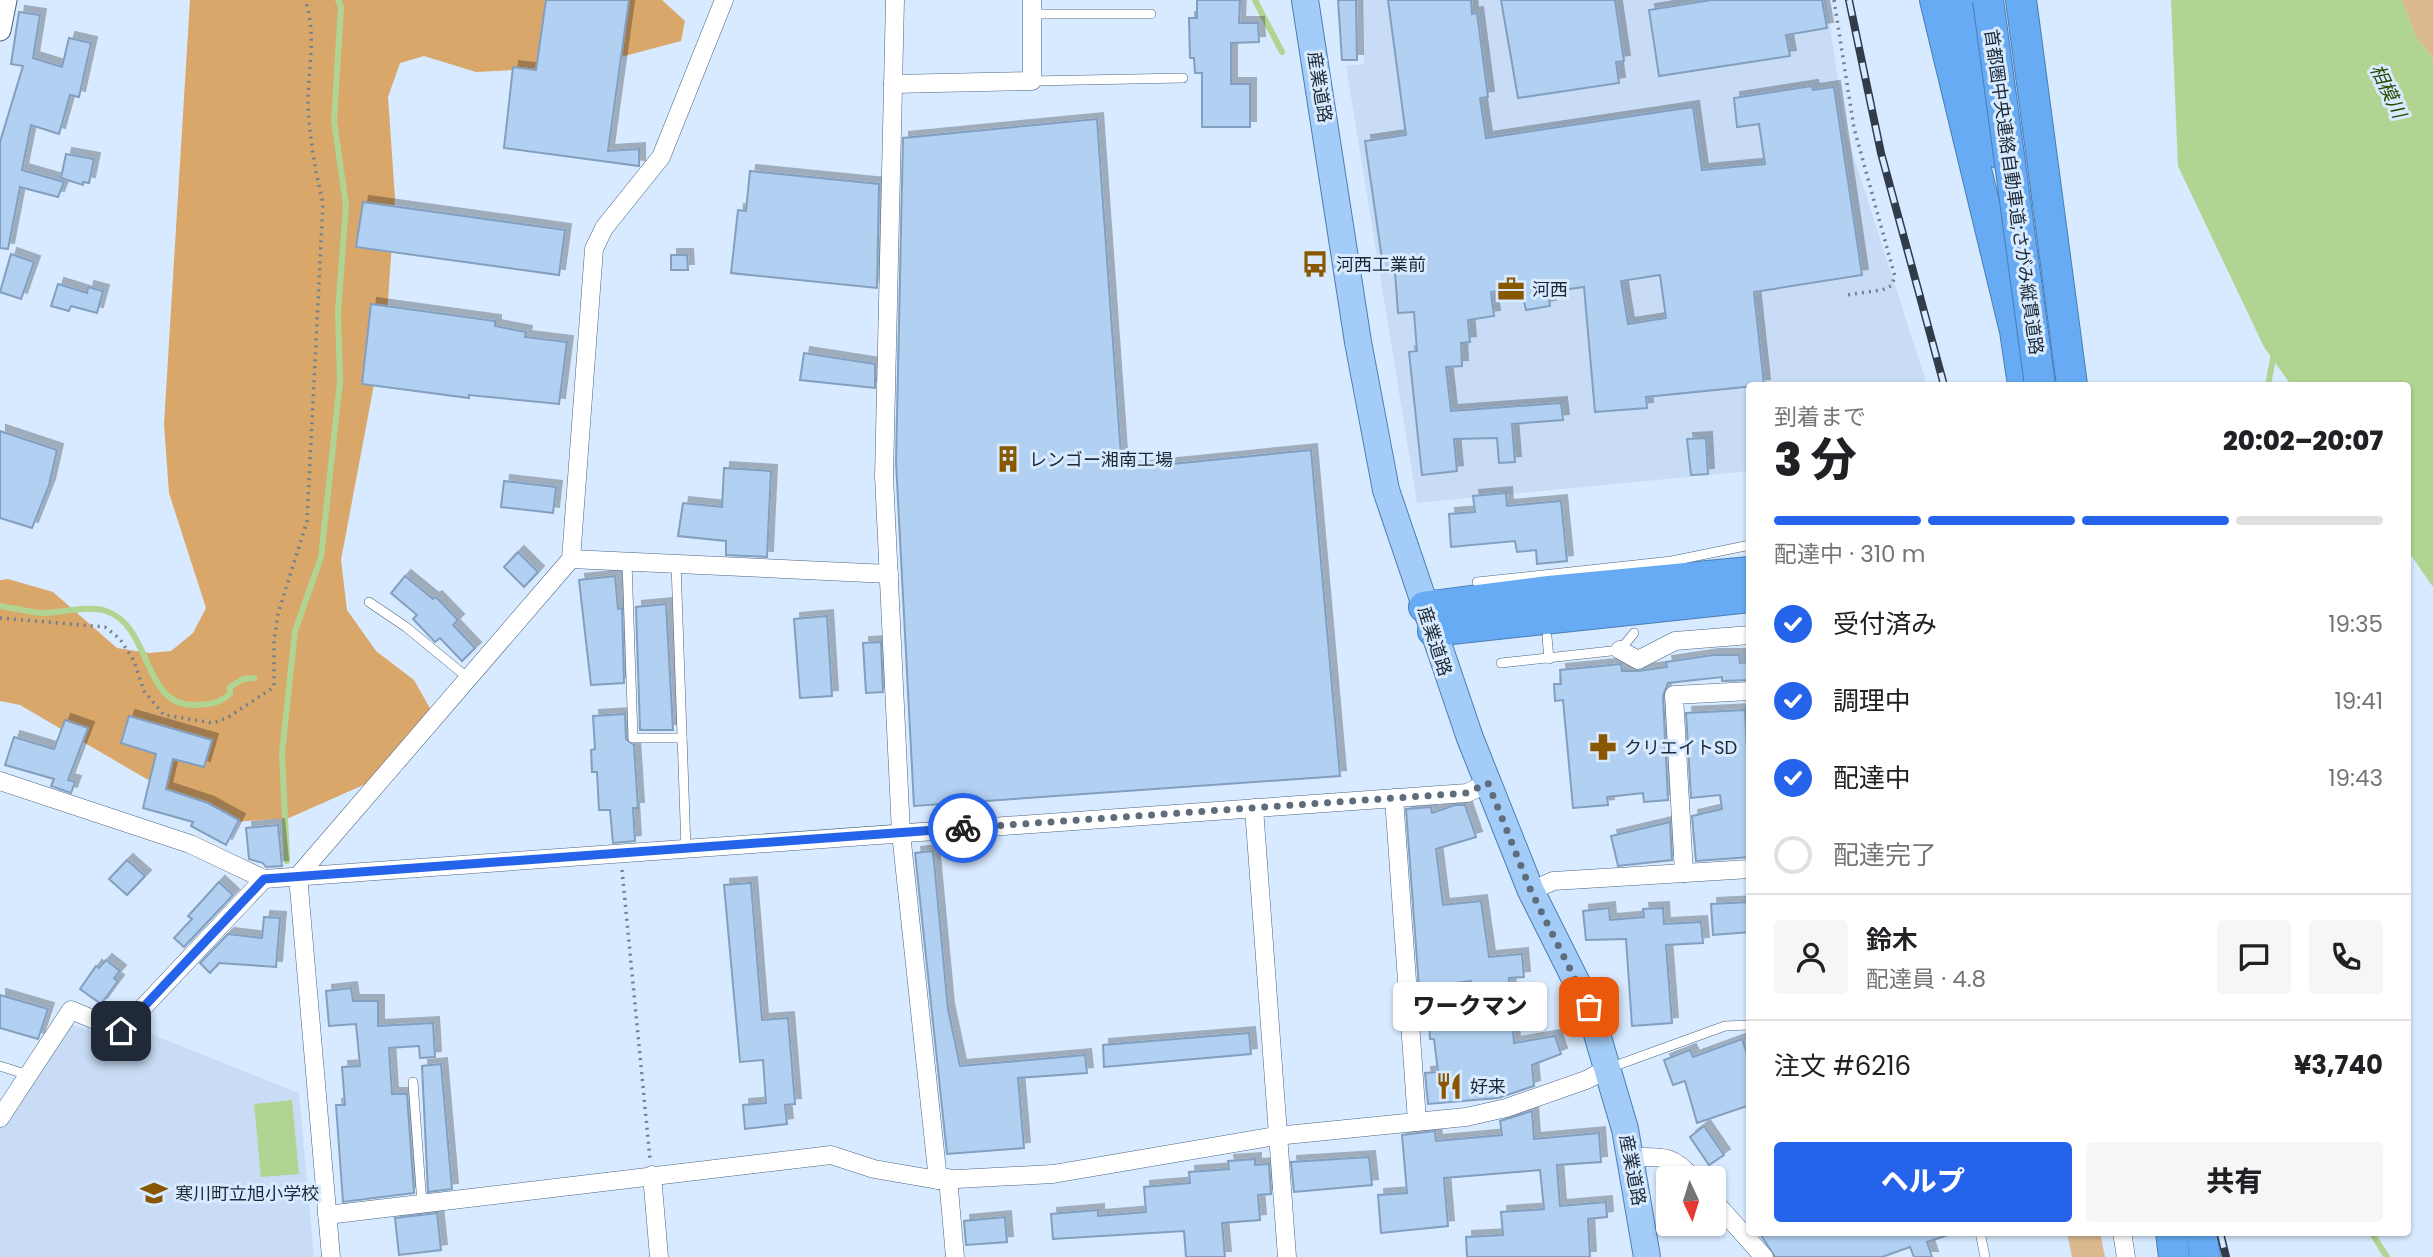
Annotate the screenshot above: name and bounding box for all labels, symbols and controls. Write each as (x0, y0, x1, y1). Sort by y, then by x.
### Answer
street label: 首都圏中央連絡自動車道;さがみ縦貫道路 (1979, 27, 2049, 357)
street label: 産業道路 (1302, 49, 1338, 125)
water label: 相模川 (2363, 59, 2414, 124)
bus stop icon: 河西工業前 (1300, 249, 1330, 279)
place label: 河西工業前 (1336, 252, 1426, 277)
office icon: 河西 (1496, 274, 1526, 304)
place label: 河西 (1532, 277, 1568, 302)
text: 到着まで (1774, 401, 1866, 433)
text: 20:02–20:07 (2223, 423, 2383, 459)
text: 3 分 (1774, 428, 1857, 492)
building icon: レンゴー湘南工場 (993, 444, 1023, 474)
place label: レンゴー湘南工場 (1029, 447, 1173, 472)
text: 配達中 · 310 m (1774, 538, 1925, 570)
street label: 産業道路 (1412, 603, 1458, 679)
icon: check (1774, 605, 1812, 643)
text: 受付済み (1833, 606, 1937, 642)
text: 19:35 (2328, 608, 2383, 640)
icon: check (1774, 682, 1812, 720)
text: 調理中 (1833, 683, 1911, 719)
text: 19:41 (2334, 685, 2383, 717)
pharmacy icon: クリエイトSD (1588, 732, 1618, 762)
place label: クリエイトSD (1624, 735, 1737, 760)
icon: check (1774, 759, 1812, 797)
text: 配達中 (1833, 760, 1911, 796)
text: 19:43 (2328, 762, 2383, 794)
courier (928, 793, 998, 863)
icon: bike (944, 809, 982, 847)
text: 配達完了 (1833, 837, 1937, 873)
button: person (1774, 920, 1848, 994)
button: chat (2217, 920, 2291, 994)
button: phone (2309, 920, 2383, 994)
text: 鈴木 (1866, 922, 1918, 958)
text: 配達員 · 4.8 (1866, 963, 1986, 995)
pin (1559, 977, 1619, 1037)
callout: ワークマン (1393, 982, 1547, 1032)
icon: bag (1570, 988, 1608, 1026)
text: ワークマン (1413, 990, 1528, 1022)
pin (91, 1001, 151, 1061)
icon: home (102, 1012, 140, 1050)
text: ¥3,740 (2294, 1047, 2383, 1083)
text: 注文 #6216 (1774, 1048, 1911, 1084)
restaurant icon: 好来 (1434, 1071, 1464, 1101)
place label: 好来 (1470, 1074, 1506, 1099)
street label: 産業道路 (1614, 1132, 1652, 1208)
button: ヘルプ (1774, 1142, 2072, 1222)
button: 共有 (2086, 1142, 2383, 1222)
north arrow (1656, 1166, 1726, 1236)
map controls (1656, 1166, 1726, 1236)
school or university icon: 寒川町立旭小学校 (139, 1178, 169, 1208)
place label: 寒川町立旭小学校 (175, 1181, 319, 1206)

